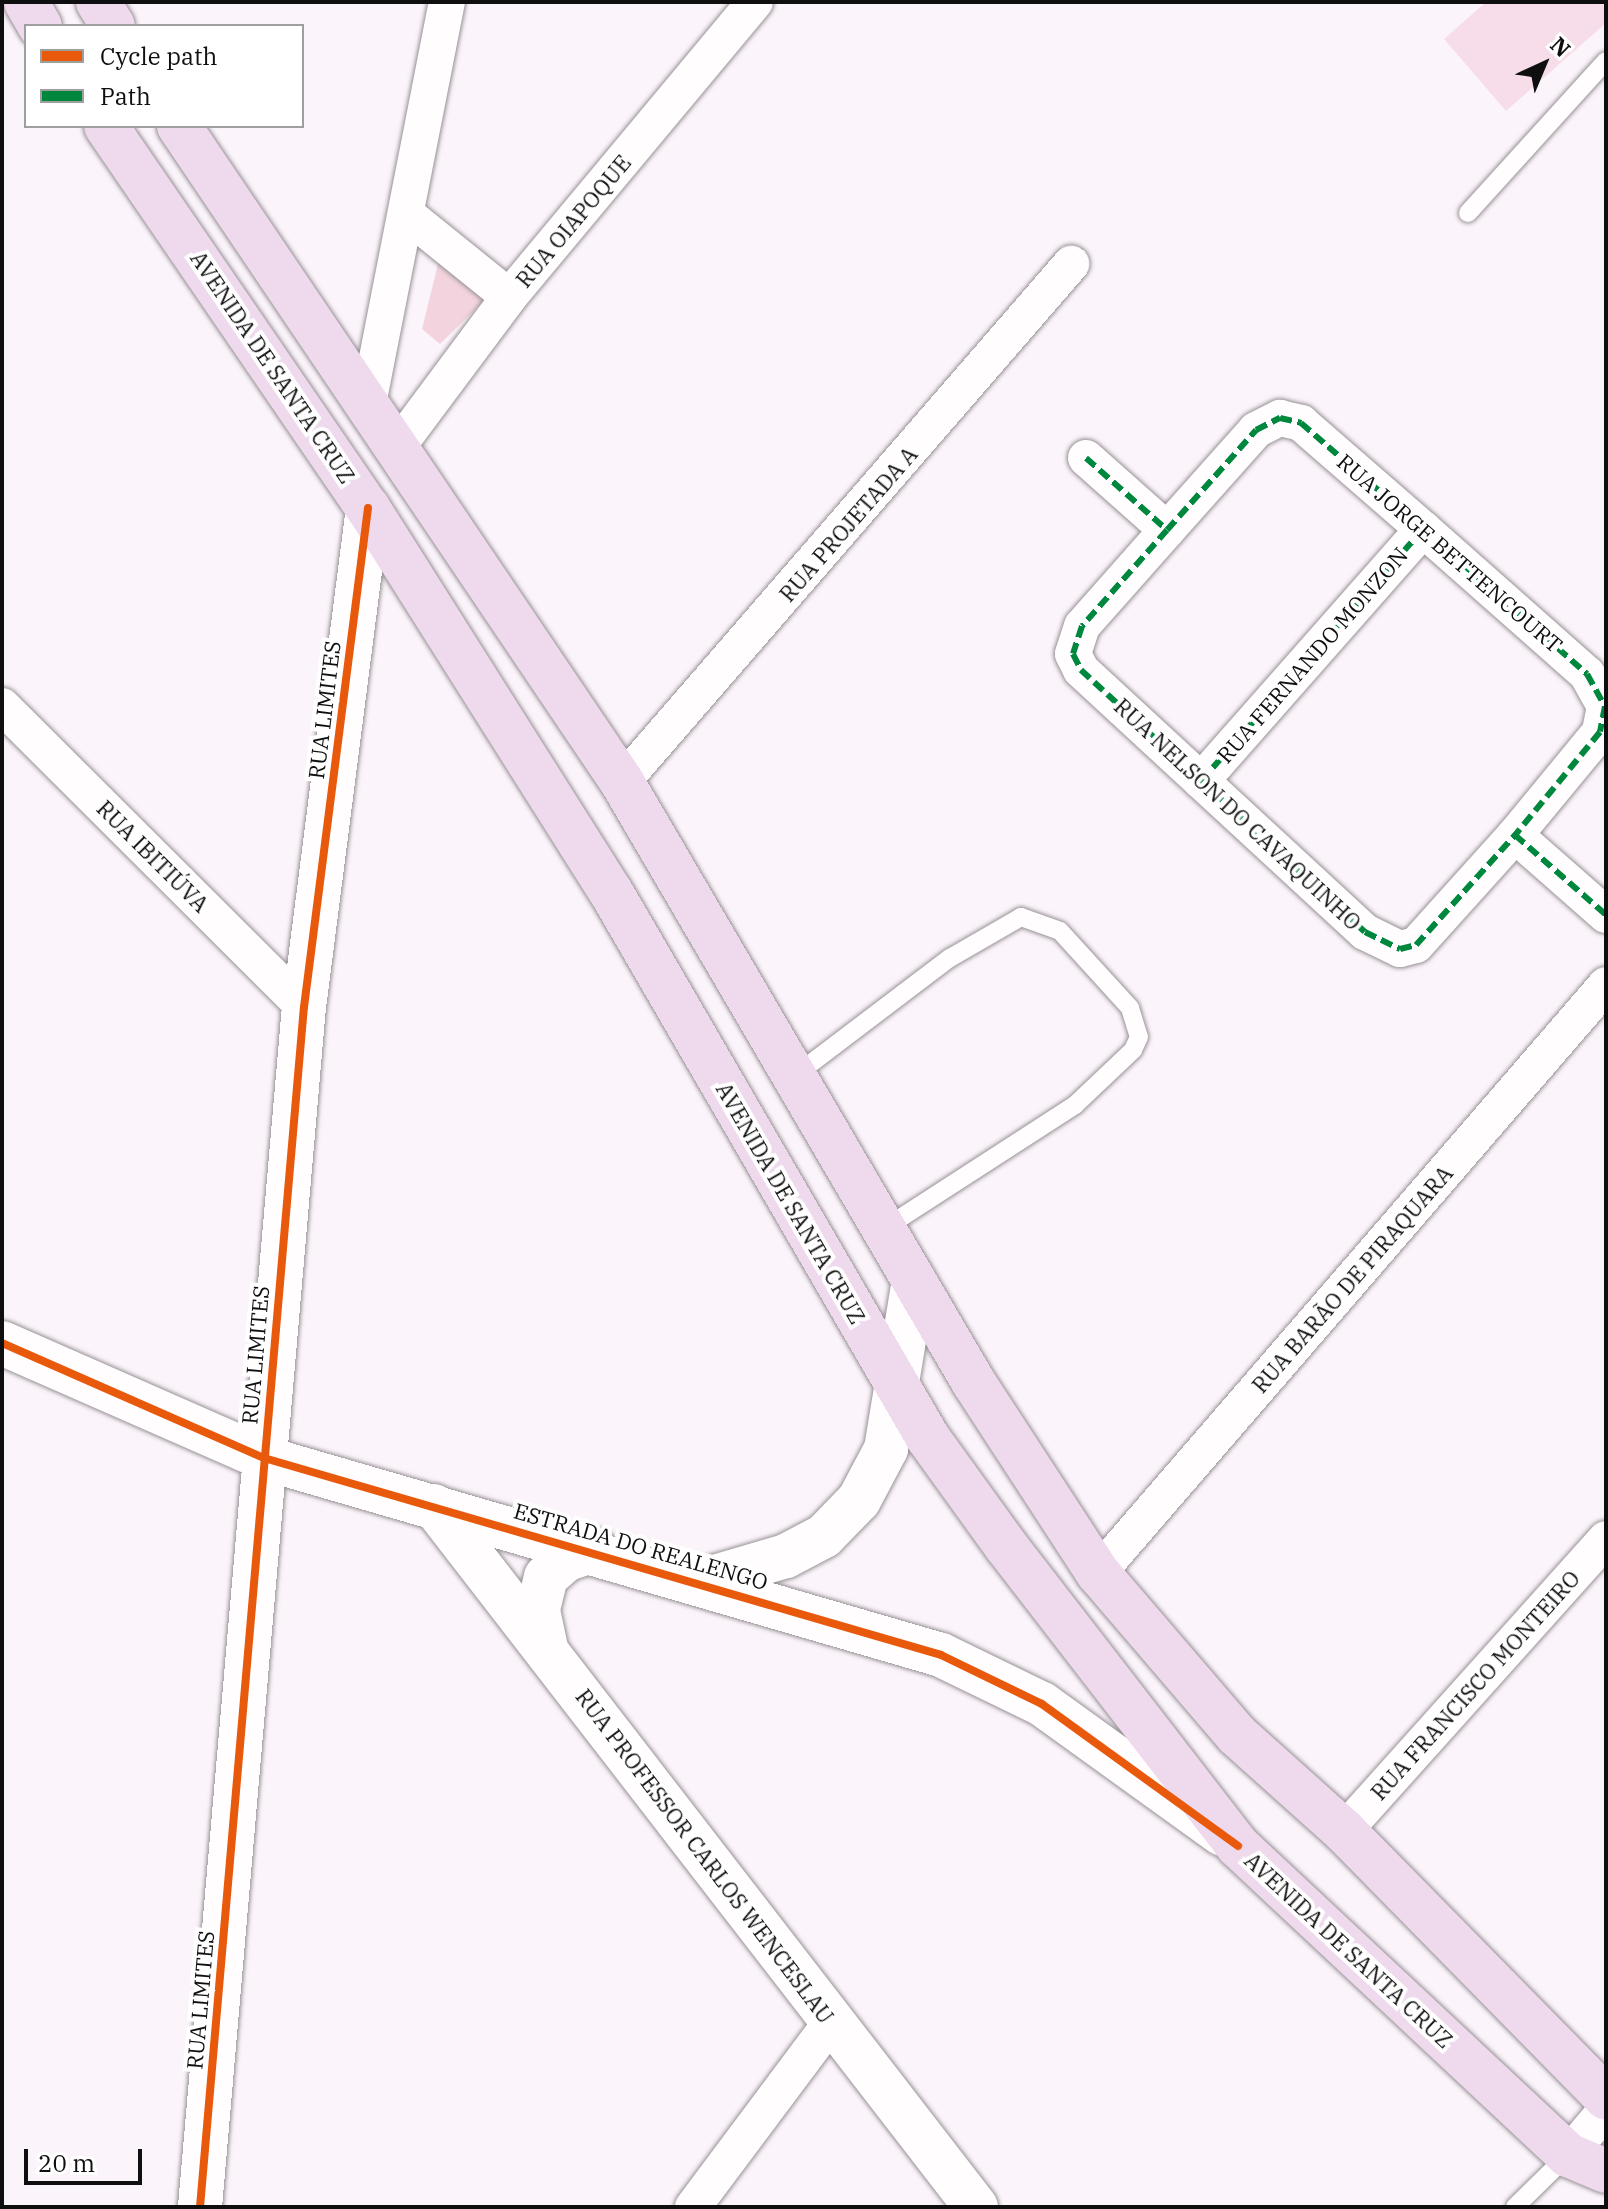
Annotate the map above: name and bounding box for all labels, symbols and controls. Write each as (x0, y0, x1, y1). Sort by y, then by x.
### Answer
legend (24, 24, 304, 128)
north arrow (1504, 24, 1584, 104)
text: N (1545, 30, 1577, 63)
text: Cycle path (100, 40, 217, 72)
text: Path (100, 80, 151, 112)
street label: RUA OIAPOQUE (510, 149, 636, 293)
street label: AVENIDA DE SANTA CRUZ (185, 246, 361, 488)
street label: RUA PROJETADA A (773, 441, 923, 607)
street label: RUA JORGE BETTENCOURT (1332, 448, 1568, 658)
street label: RUA FERNANDO MONZON (1211, 542, 1413, 768)
street label: RUA LIMITES (302, 639, 346, 781)
street label: RUA NELSON DO CAVAQUINHO (1109, 693, 1367, 935)
street label: RUA IBITIÚVA (92, 795, 214, 917)
street label: AVENIDA DE SANTA CRUZ (711, 1078, 871, 1328)
street label: RUA BARÃO DE PIRAQUARA (1246, 1160, 1458, 1398)
street label: RUA LIMITES (236, 1285, 274, 1425)
street label: ESTRADA DO REALENGO (511, 1497, 771, 1595)
street label: RUA FRANCISCO MONTEIRO (1365, 1565, 1585, 1805)
street label: RUA PROFESSOR CARLOS WENCESLAU (571, 1684, 839, 2028)
street label: AVENIDA DE SANTA CRUZ (1240, 1847, 1458, 2053)
street label: RUA LIMITES (181, 1930, 219, 2070)
scale bar (28, 2133, 146, 2183)
text: 20 m (38, 2147, 95, 2179)

